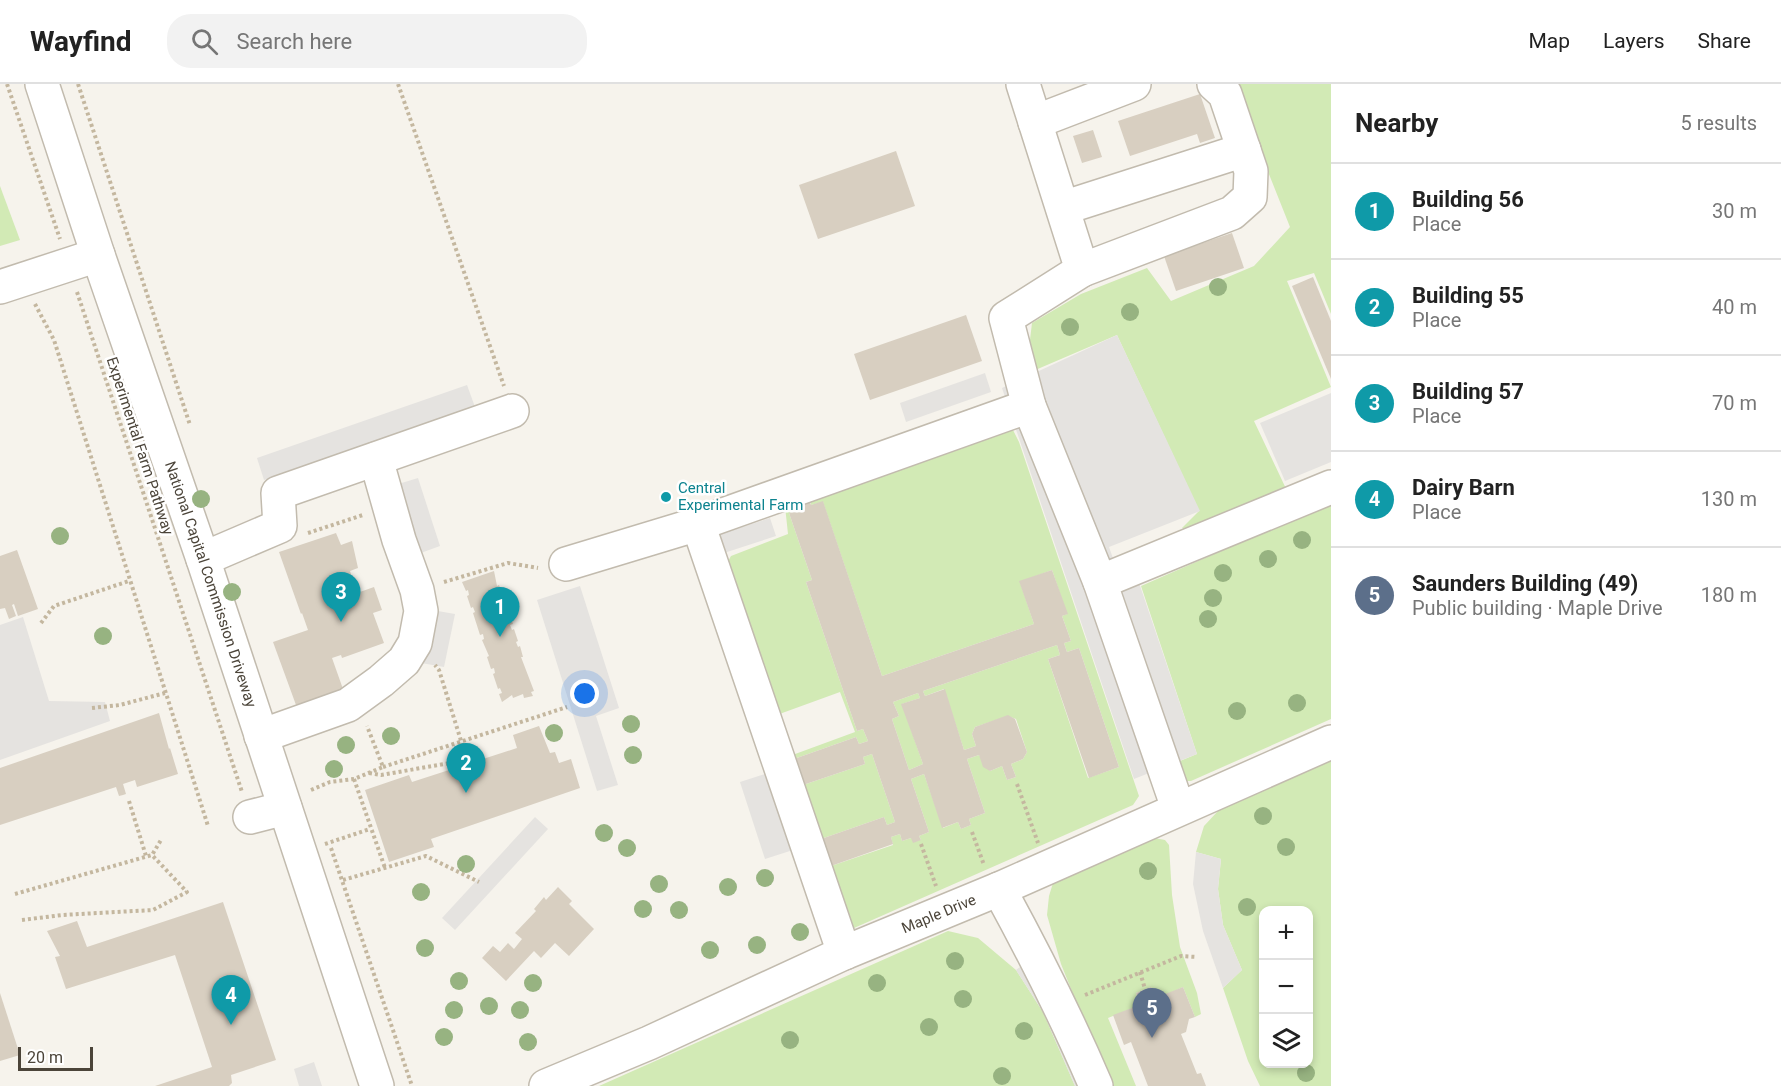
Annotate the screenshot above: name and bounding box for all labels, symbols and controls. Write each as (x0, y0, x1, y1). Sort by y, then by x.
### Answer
search box (167, 14, 587, 68)
text: Wayfind (30, 25, 131, 58)
icon: search (188, 25, 221, 58)
text: Search here (236, 29, 352, 54)
text: Map (1528, 29, 1570, 53)
text: Layers (1603, 29, 1664, 53)
text: Share (1697, 29, 1751, 53)
text: Nearby (1355, 108, 1438, 138)
text: 5 results (1681, 111, 1757, 135)
text: Building 56 (1412, 187, 1524, 212)
text: 1 (1369, 199, 1380, 223)
text: 30 m (1712, 199, 1757, 223)
text: Place (1412, 212, 1461, 236)
text: Building 55 (1412, 283, 1524, 308)
text: 2 (1369, 295, 1380, 319)
text: 40 m (1712, 295, 1757, 319)
text: Place (1412, 308, 1461, 332)
street label: Experimental Farm Pathway (103, 355, 177, 537)
text: Building 57 (1412, 379, 1524, 404)
text: 3 (1369, 391, 1380, 415)
text: 70 m (1712, 391, 1757, 415)
text: Place (1412, 404, 1461, 428)
street label: National Capital Commission Driveway (161, 459, 260, 710)
text: Dairy Barn (1412, 475, 1515, 500)
place label: Central Experimental Farm (678, 479, 803, 514)
text: 4 (1369, 487, 1380, 511)
text: 130 m (1701, 487, 1757, 511)
marker: Central Experimental Farm (659, 490, 673, 504)
text: Place (1412, 500, 1461, 524)
text: Saunders Building (49) (1412, 571, 1638, 596)
pin: 3 (322, 572, 360, 622)
text: 5 (1369, 583, 1380, 607)
text: 180 m (1701, 583, 1757, 607)
pin: 1 (480, 588, 520, 637)
text: Public building · Maple Drive (1412, 596, 1663, 620)
your location (570, 679, 599, 708)
pin: 2 (446, 744, 486, 793)
street label: Maple Drive (899, 890, 979, 937)
map controls (1259, 906, 1313, 1068)
button: + (1259, 906, 1313, 960)
button: − (1259, 960, 1313, 1014)
pin: 4 (212, 976, 250, 1025)
pin: 5 (1132, 988, 1172, 1038)
button: layers (1259, 1014, 1313, 1068)
scale bar (18, 1044, 93, 1072)
text: 20 m (27, 1048, 63, 1067)

